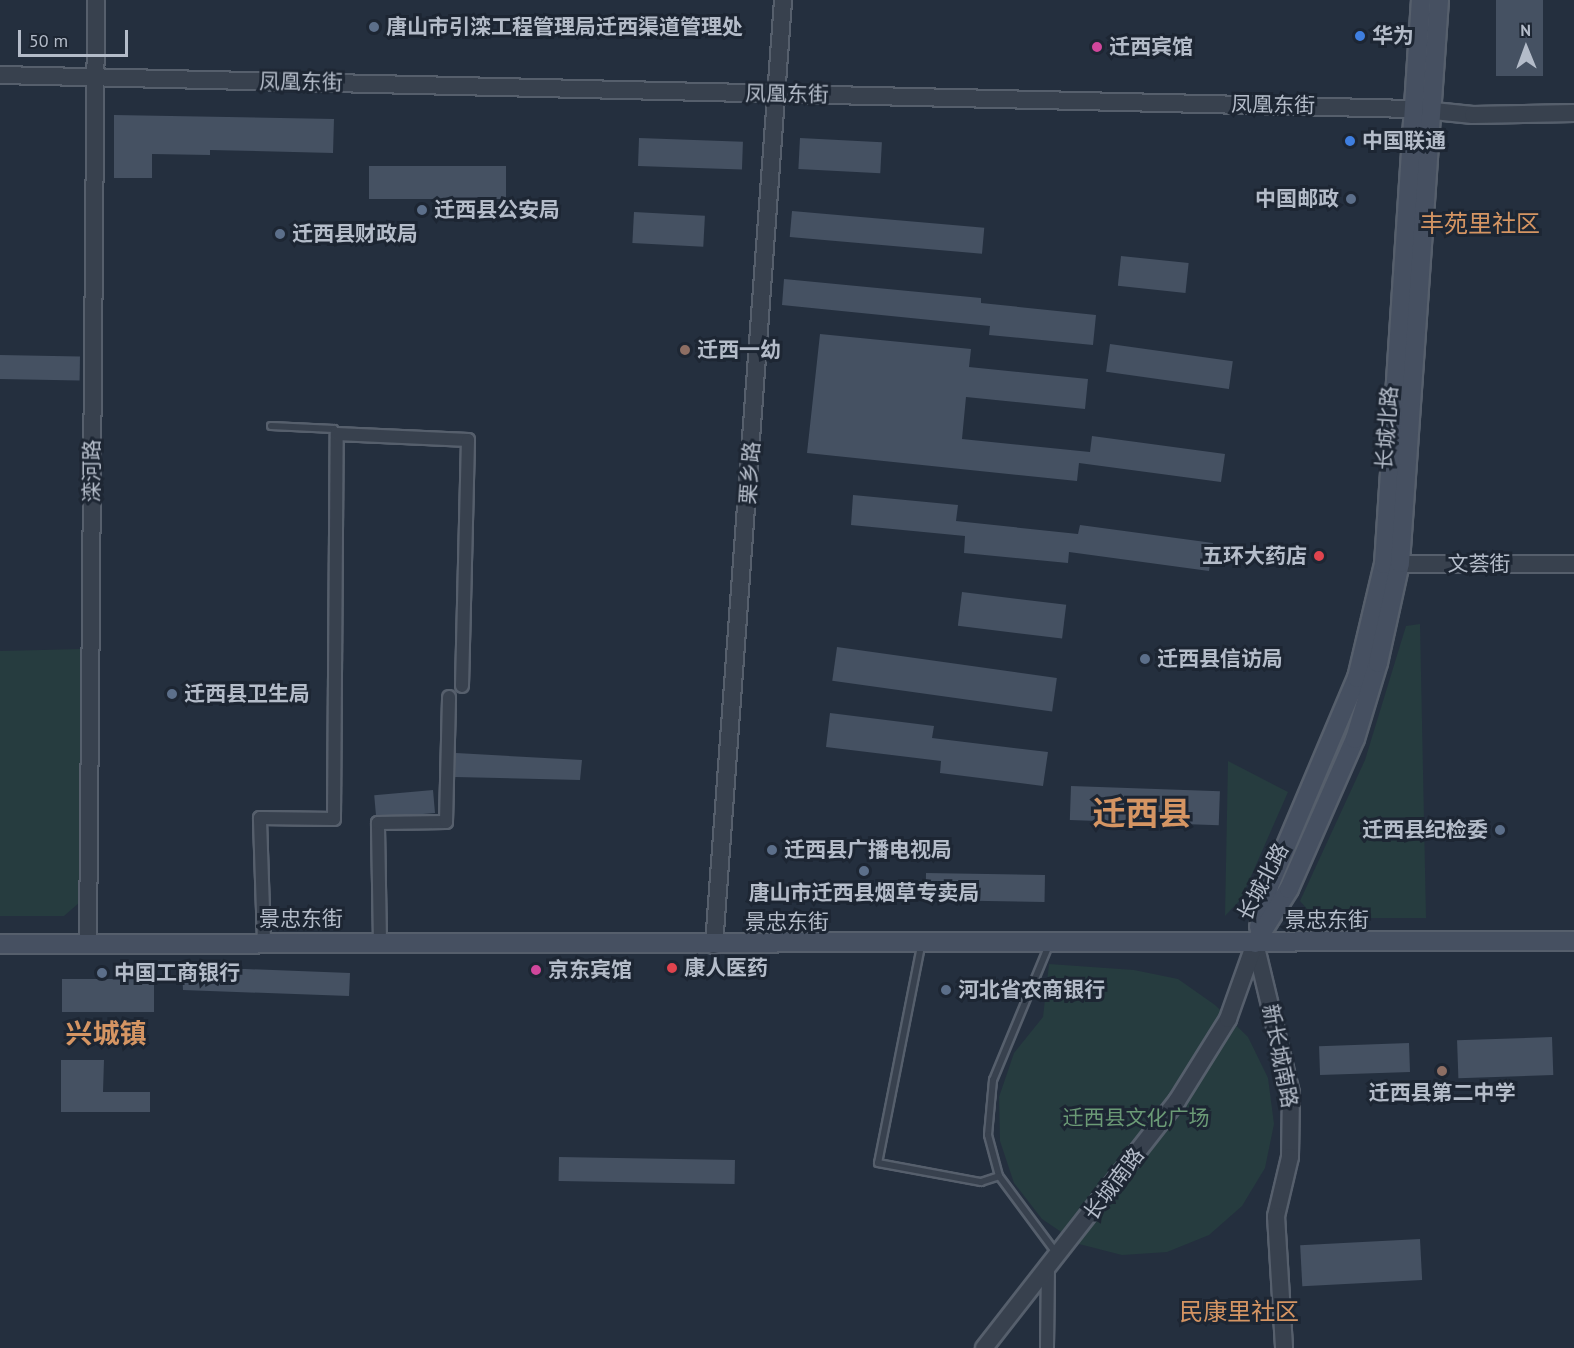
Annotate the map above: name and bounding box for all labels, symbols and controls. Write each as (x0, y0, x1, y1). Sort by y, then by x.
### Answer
place label: 唐山市引滦工程管理局迁西渠道管理处 (386, 14, 743, 40)
scale bar (21, 18, 130, 56)
north arrow (1496, 18, 1556, 78)
marker: 唐山市引滦工程管理局迁西渠道管理处 (367, 20, 381, 34)
text: N (1520, 20, 1531, 40)
place label: 华为 (1372, 23, 1414, 49)
text: 50 m (29, 29, 68, 52)
marker: 华为 (1353, 29, 1367, 43)
place label: 迁西宾馆 (1109, 34, 1193, 60)
marker: 迁西宾馆 (1090, 40, 1104, 54)
street label: 凤凰东街 (259, 69, 343, 95)
street label: 凤凰东街 (745, 81, 829, 107)
street label: 凤凰东街 (1231, 92, 1315, 118)
place label: 中国联通 (1362, 128, 1446, 154)
marker: 中国联通 (1343, 134, 1357, 148)
place label: 中国邮政 (1255, 186, 1339, 212)
marker: 中国邮政 (1344, 192, 1358, 206)
place label: 迁西县公安局 (434, 197, 560, 223)
marker: 迁西县公安局 (415, 203, 429, 217)
district label: 丰苑里社区 (1420, 210, 1540, 238)
place label: 迁西县财政局 (292, 221, 418, 247)
marker: 迁西县财政局 (273, 227, 287, 241)
place label: 迁西一幼 (697, 337, 781, 363)
marker: 迁西一幼 (678, 343, 692, 357)
street label: 长城北路 (1372, 385, 1402, 471)
street label: 滦河路 (79, 440, 105, 502)
street label: 栗乡路 (735, 441, 765, 505)
place label: 五环大药店 (1202, 543, 1307, 569)
marker: 五环大药店 (1312, 549, 1326, 563)
street label: 文荟街 (1448, 551, 1510, 577)
place label: 迁西县信访局 (1157, 646, 1283, 672)
marker: 迁西县信访局 (1138, 652, 1152, 666)
place label: 迁西县卫生局 (184, 681, 310, 707)
marker: 迁西县卫生局 (165, 687, 179, 701)
district label: 迁西县 (1093, 793, 1191, 833)
place label: 迁西县纪检委 (1362, 817, 1488, 843)
marker: 迁西县纪检委 (1493, 823, 1507, 837)
place label: 迁西县广播电视局 (784, 837, 952, 863)
street label: 长城北路 (1232, 839, 1294, 925)
marker: 迁西县广播电视局 (765, 843, 779, 857)
marker: 唐山市迁西县烟草专卖局 (857, 864, 871, 878)
place label: 唐山市迁西县烟草专卖局 (749, 880, 979, 906)
street label: 景忠东街 (259, 906, 343, 932)
street label: 景忠东街 (1285, 907, 1369, 933)
street label: 景忠东街 (745, 909, 829, 935)
place label: 康人医药 (684, 955, 768, 981)
place label: 京东宾馆 (548, 957, 632, 983)
place label: 中国工商银行 (114, 960, 240, 986)
marker: 康人医药 (665, 961, 679, 975)
marker: 京东宾馆 (529, 963, 543, 977)
marker: 中国工商银行 (95, 966, 109, 980)
place label: 河北省农商银行 (958, 977, 1105, 1003)
marker: 河北省农商银行 (939, 983, 953, 997)
street label: 新长城南路 (1258, 1002, 1302, 1110)
district label: 兴城镇 (66, 1018, 146, 1050)
marker: 迁西县第二中学 (1435, 1064, 1449, 1078)
place label: 迁西县第二中学 (1369, 1080, 1515, 1106)
park label: 迁西县文化广场 (1063, 1105, 1209, 1131)
street label: 长城南路 (1079, 1143, 1149, 1225)
district label: 民康里社区 (1179, 1298, 1299, 1326)

